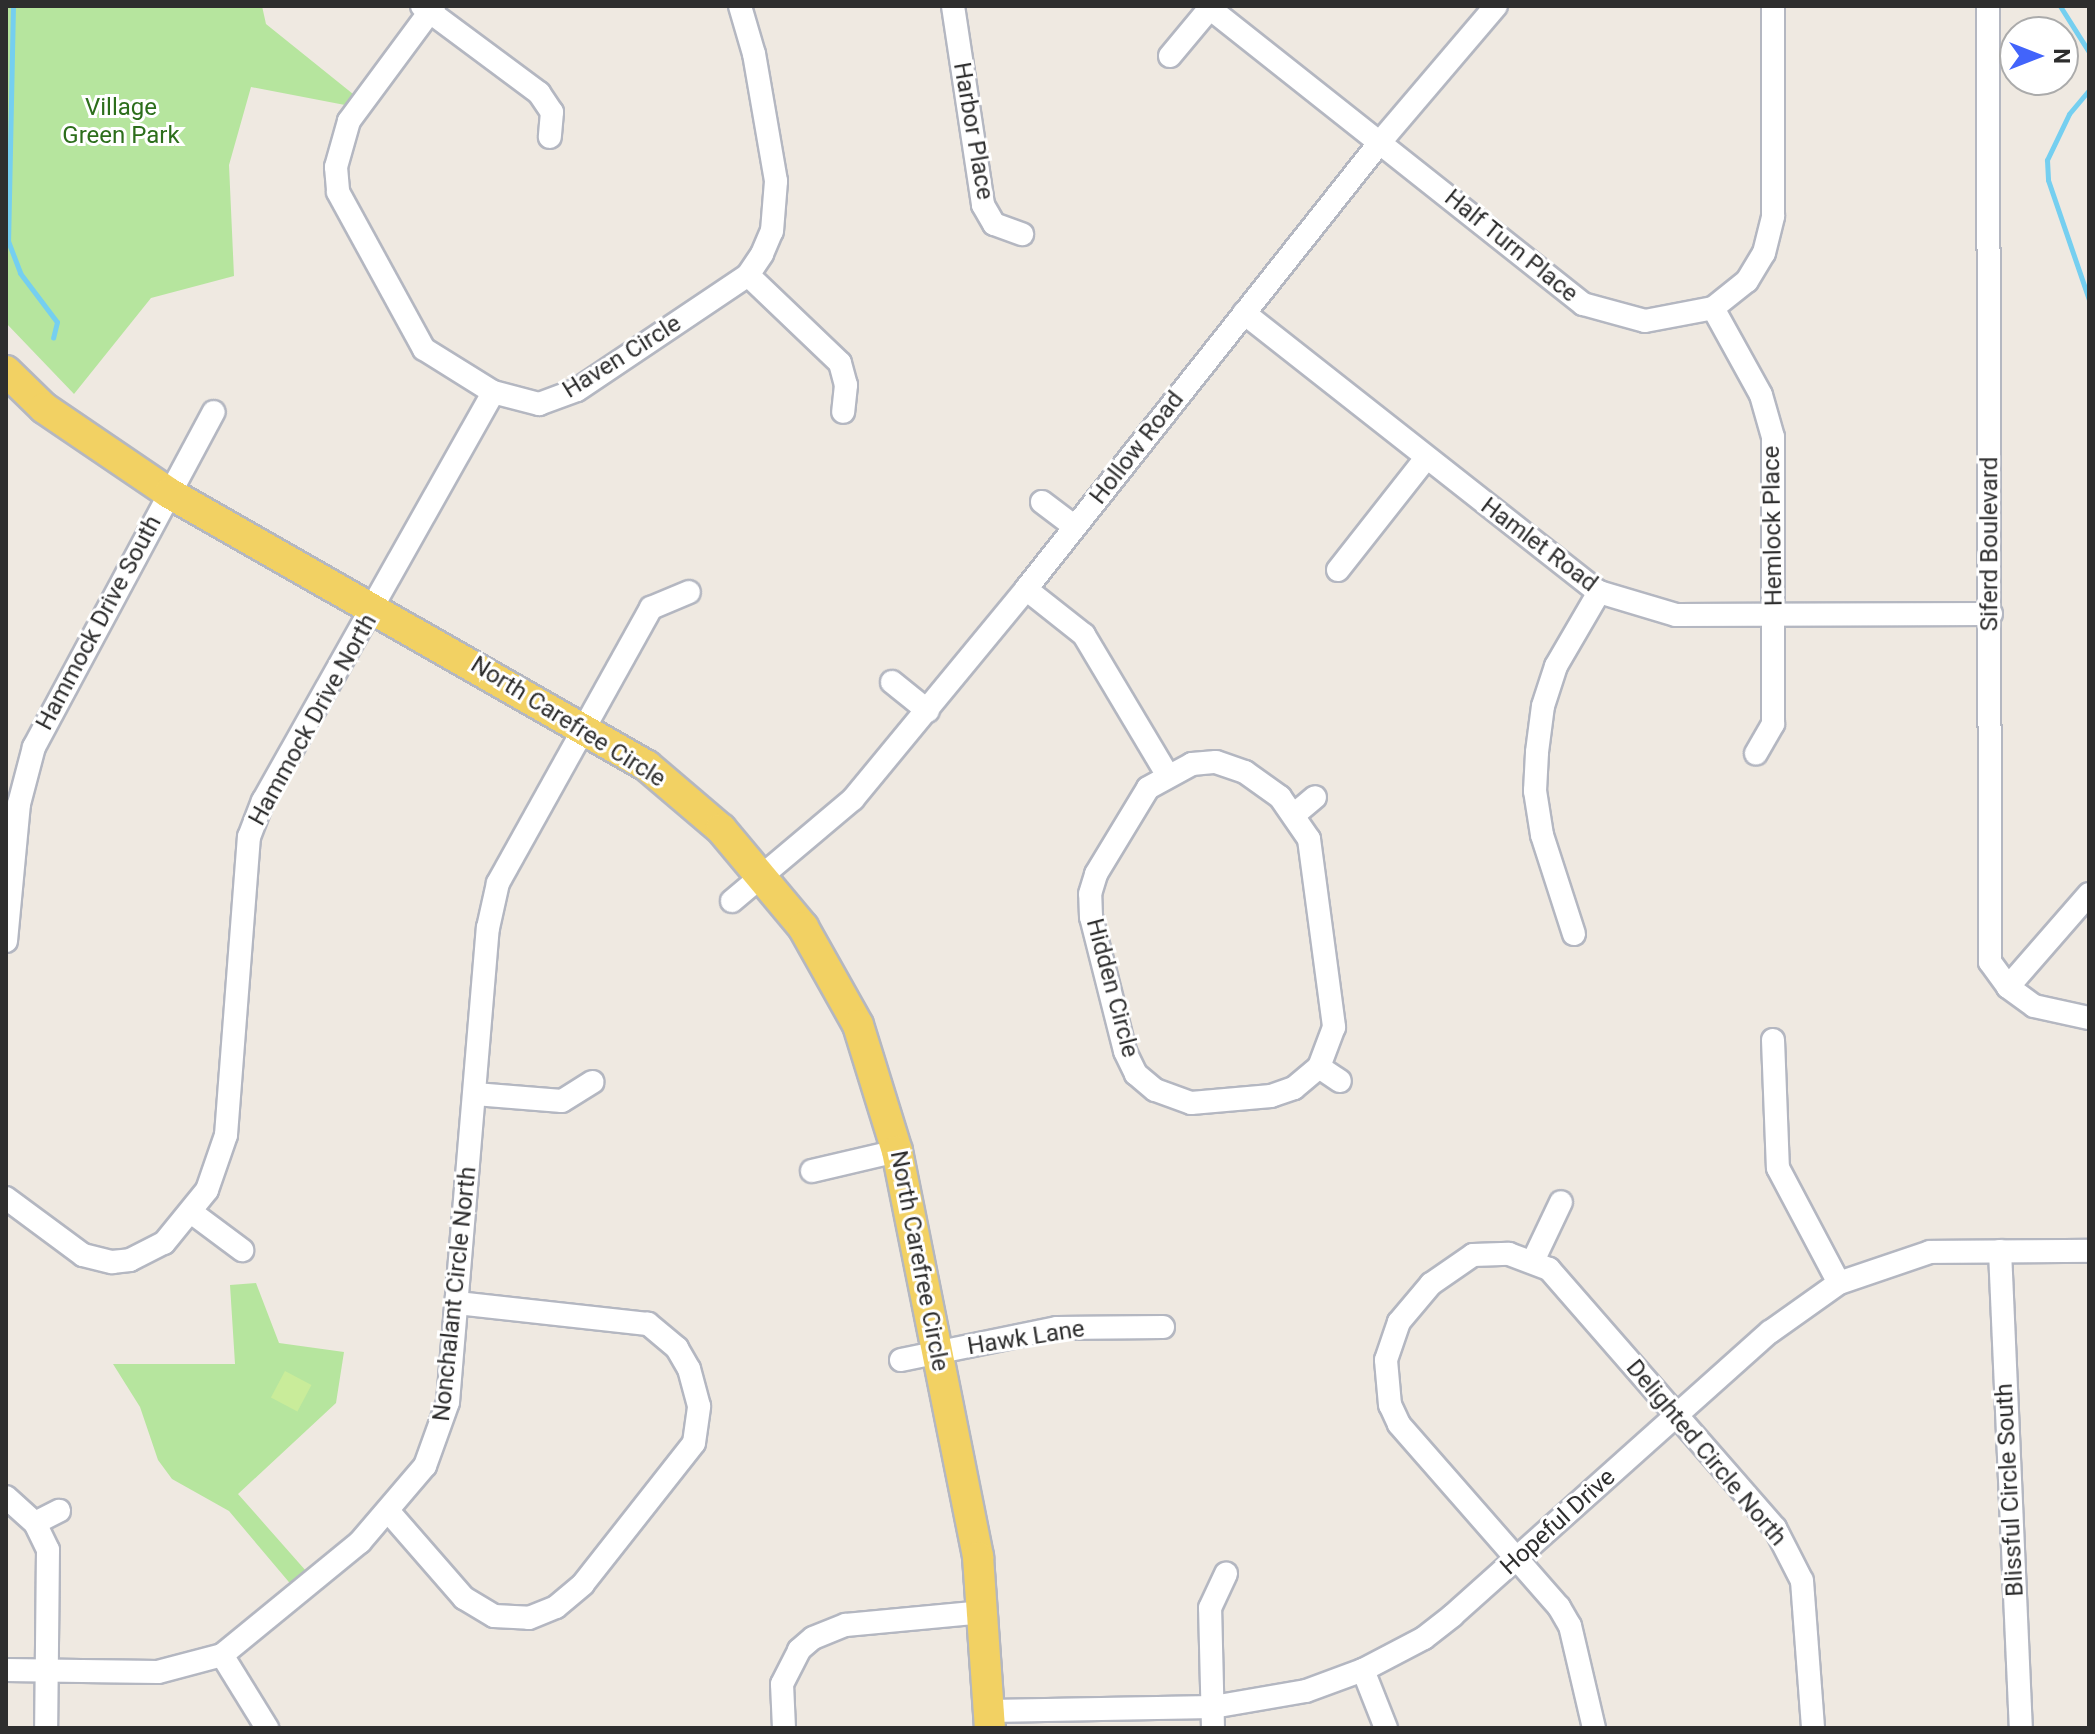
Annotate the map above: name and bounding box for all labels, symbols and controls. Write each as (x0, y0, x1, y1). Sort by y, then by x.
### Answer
north arrow (1999, 16, 2079, 96)
text: N (2049, 48, 2074, 64)
street label: Harbor Place (947, 60, 999, 202)
park label: Village Green Park (62, 94, 180, 150)
street label: Half Turn Place (1438, 183, 1584, 309)
street label: Haven Circle (558, 309, 686, 405)
street label: Hollow Road (1084, 386, 1190, 510)
street label: Hemlock Place (1757, 446, 1789, 606)
street label: Siferd Boulevard (1976, 457, 2004, 631)
street label: Hamlet Road (1475, 492, 1603, 598)
street label: Hammock Drive South (30, 511, 168, 735)
street label: Hammock Drive North (243, 609, 383, 831)
street label: North Carefree Circle (465, 650, 671, 794)
street label: Hidden Circle (1080, 915, 1144, 1061)
street label: North Carefree Circle (883, 1148, 955, 1374)
street label: Nonchalant Circle North (427, 1165, 483, 1423)
street label: Hawk Lane (965, 1315, 1087, 1361)
street label: Delighted Circle North (1620, 1354, 1792, 1552)
street label: Blissful Circle South (1990, 1383, 2030, 1597)
street label: Hopeful Drive (1495, 1463, 1621, 1581)

